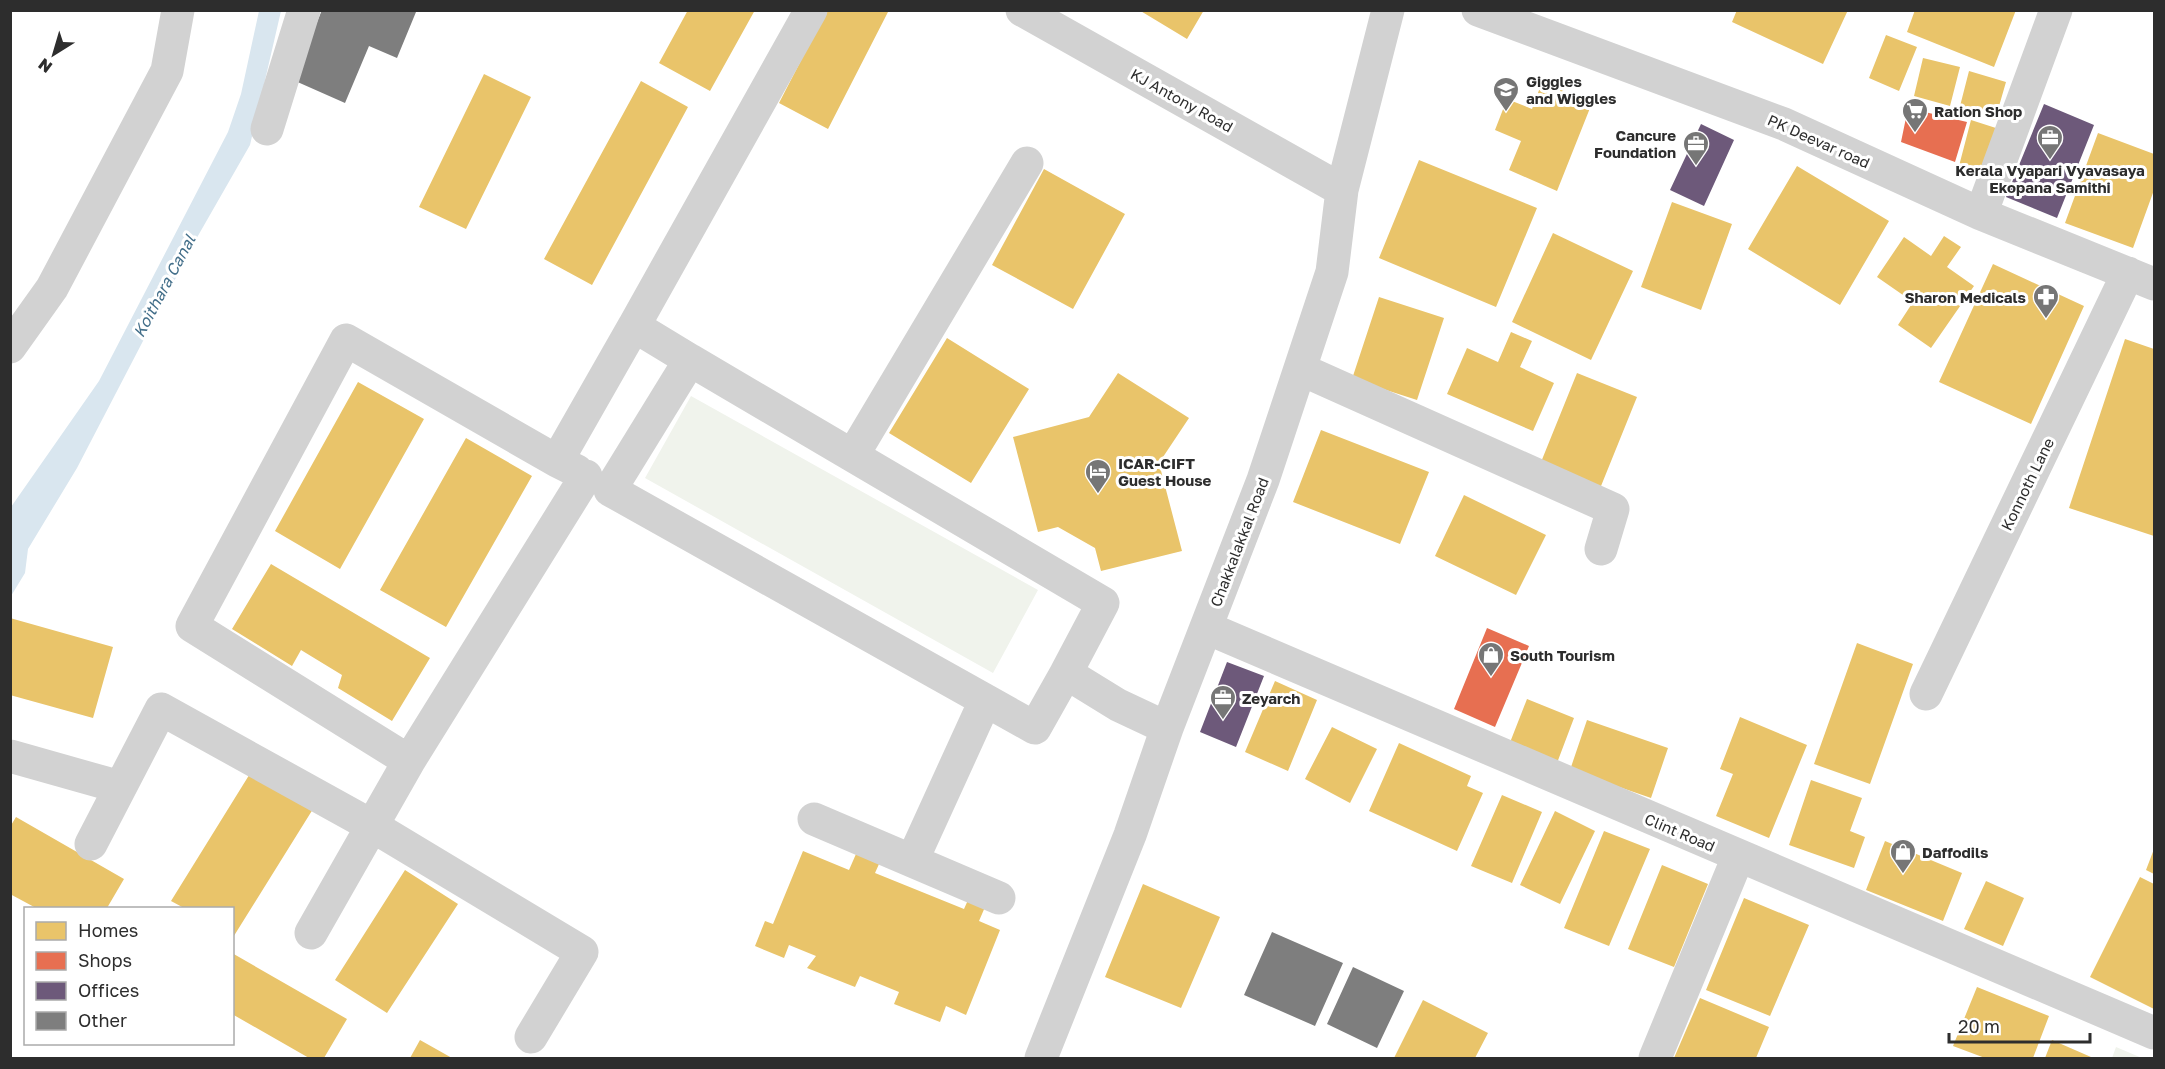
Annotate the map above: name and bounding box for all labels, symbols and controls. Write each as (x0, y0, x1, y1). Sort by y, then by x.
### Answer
north arrow (24, 24, 84, 84)
text: N (34, 54, 56, 78)
street label: KJ Antony Road (1128, 64, 1236, 136)
place label: Giggles and Wiggles (1526, 72, 1617, 107)
school or university icon: Giggles and Wiggles (1491, 75, 1521, 113)
supermarket icon: Ration Shop (1900, 96, 1930, 134)
place label: Ration Shop (1934, 102, 2022, 120)
street label: PK Deevar road (1765, 110, 1873, 172)
office icon: Kerala Vyapari Vyavasaya Ekopana Samithi (2035, 123, 2065, 161)
place label: Cancure Foundation (1594, 126, 1676, 161)
office icon: Cancure Foundation (1681, 129, 1711, 167)
place label: Kerala Vyapari Vyavasaya Ekopana Samithi (1955, 161, 2145, 196)
water label: Koithara Canal (129, 231, 200, 341)
pharmacy icon: Sharon Medicals (2031, 282, 2061, 320)
place label: Sharon Medicals (1904, 288, 2026, 306)
street label: Konnoth Lane (1997, 435, 2057, 533)
place label: ICAR-CIFT Guest House (1118, 454, 1212, 489)
hotel icon: ICAR-CIFT Guest House (1083, 457, 1113, 495)
street label: Chakkalakkal Road (1206, 475, 1272, 609)
shop icon: South Tourism (1476, 640, 1506, 678)
place label: South Tourism (1510, 646, 1615, 664)
office icon: Zeyarch (1208, 683, 1238, 721)
place label: Zeyarch (1242, 689, 1300, 707)
street label: Clint Road (1642, 809, 1718, 855)
shop icon: Daffodils (1888, 837, 1918, 875)
place label: Daffodils (1922, 843, 1988, 861)
legend (24, 907, 234, 1045)
text: Homes (78, 919, 138, 941)
text: Shops (78, 949, 132, 971)
text: Offices (78, 979, 139, 1001)
scale bar (1949, 1006, 2090, 1044)
text: Other (78, 1009, 127, 1031)
text: 20 m (1958, 1015, 2000, 1037)

